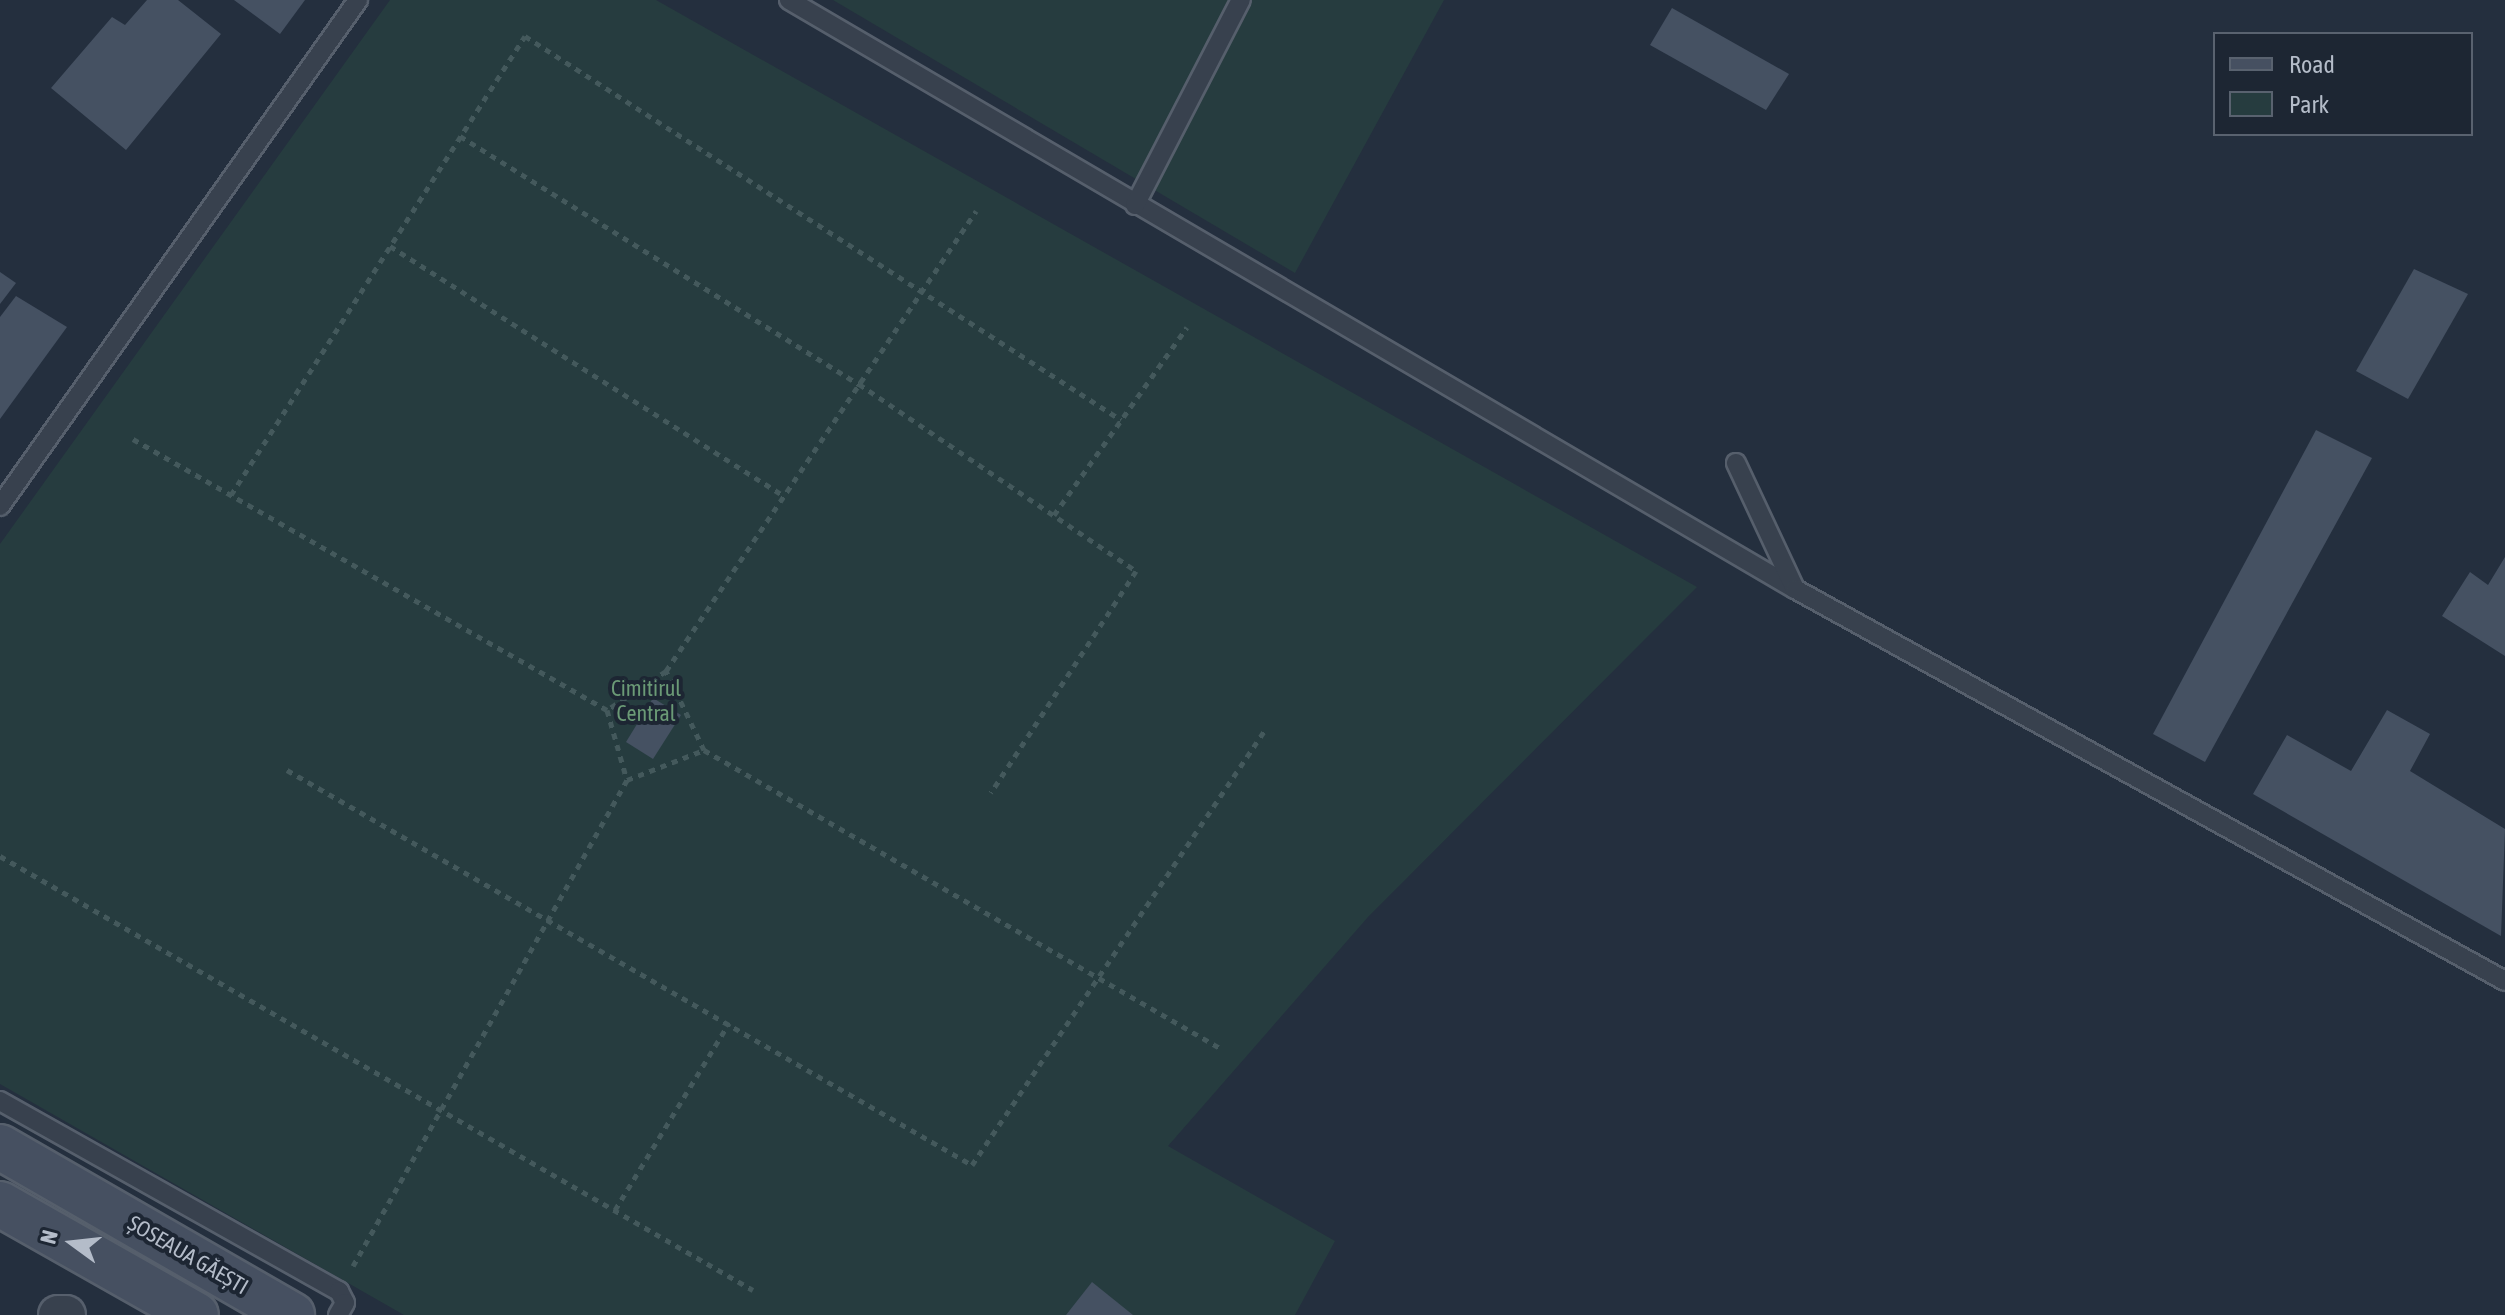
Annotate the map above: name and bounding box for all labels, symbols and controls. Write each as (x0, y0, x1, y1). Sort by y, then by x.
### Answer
legend (2213, 32, 2473, 136)
text: Road (2289, 51, 2335, 78)
text: Park (2289, 91, 2329, 118)
park label: Cimitirul Central (611, 675, 681, 726)
north arrow (32, 1203, 112, 1283)
street label: ȘOSEAUA GĂEȘTI (123, 1210, 253, 1300)
text: N (35, 1227, 63, 1246)

